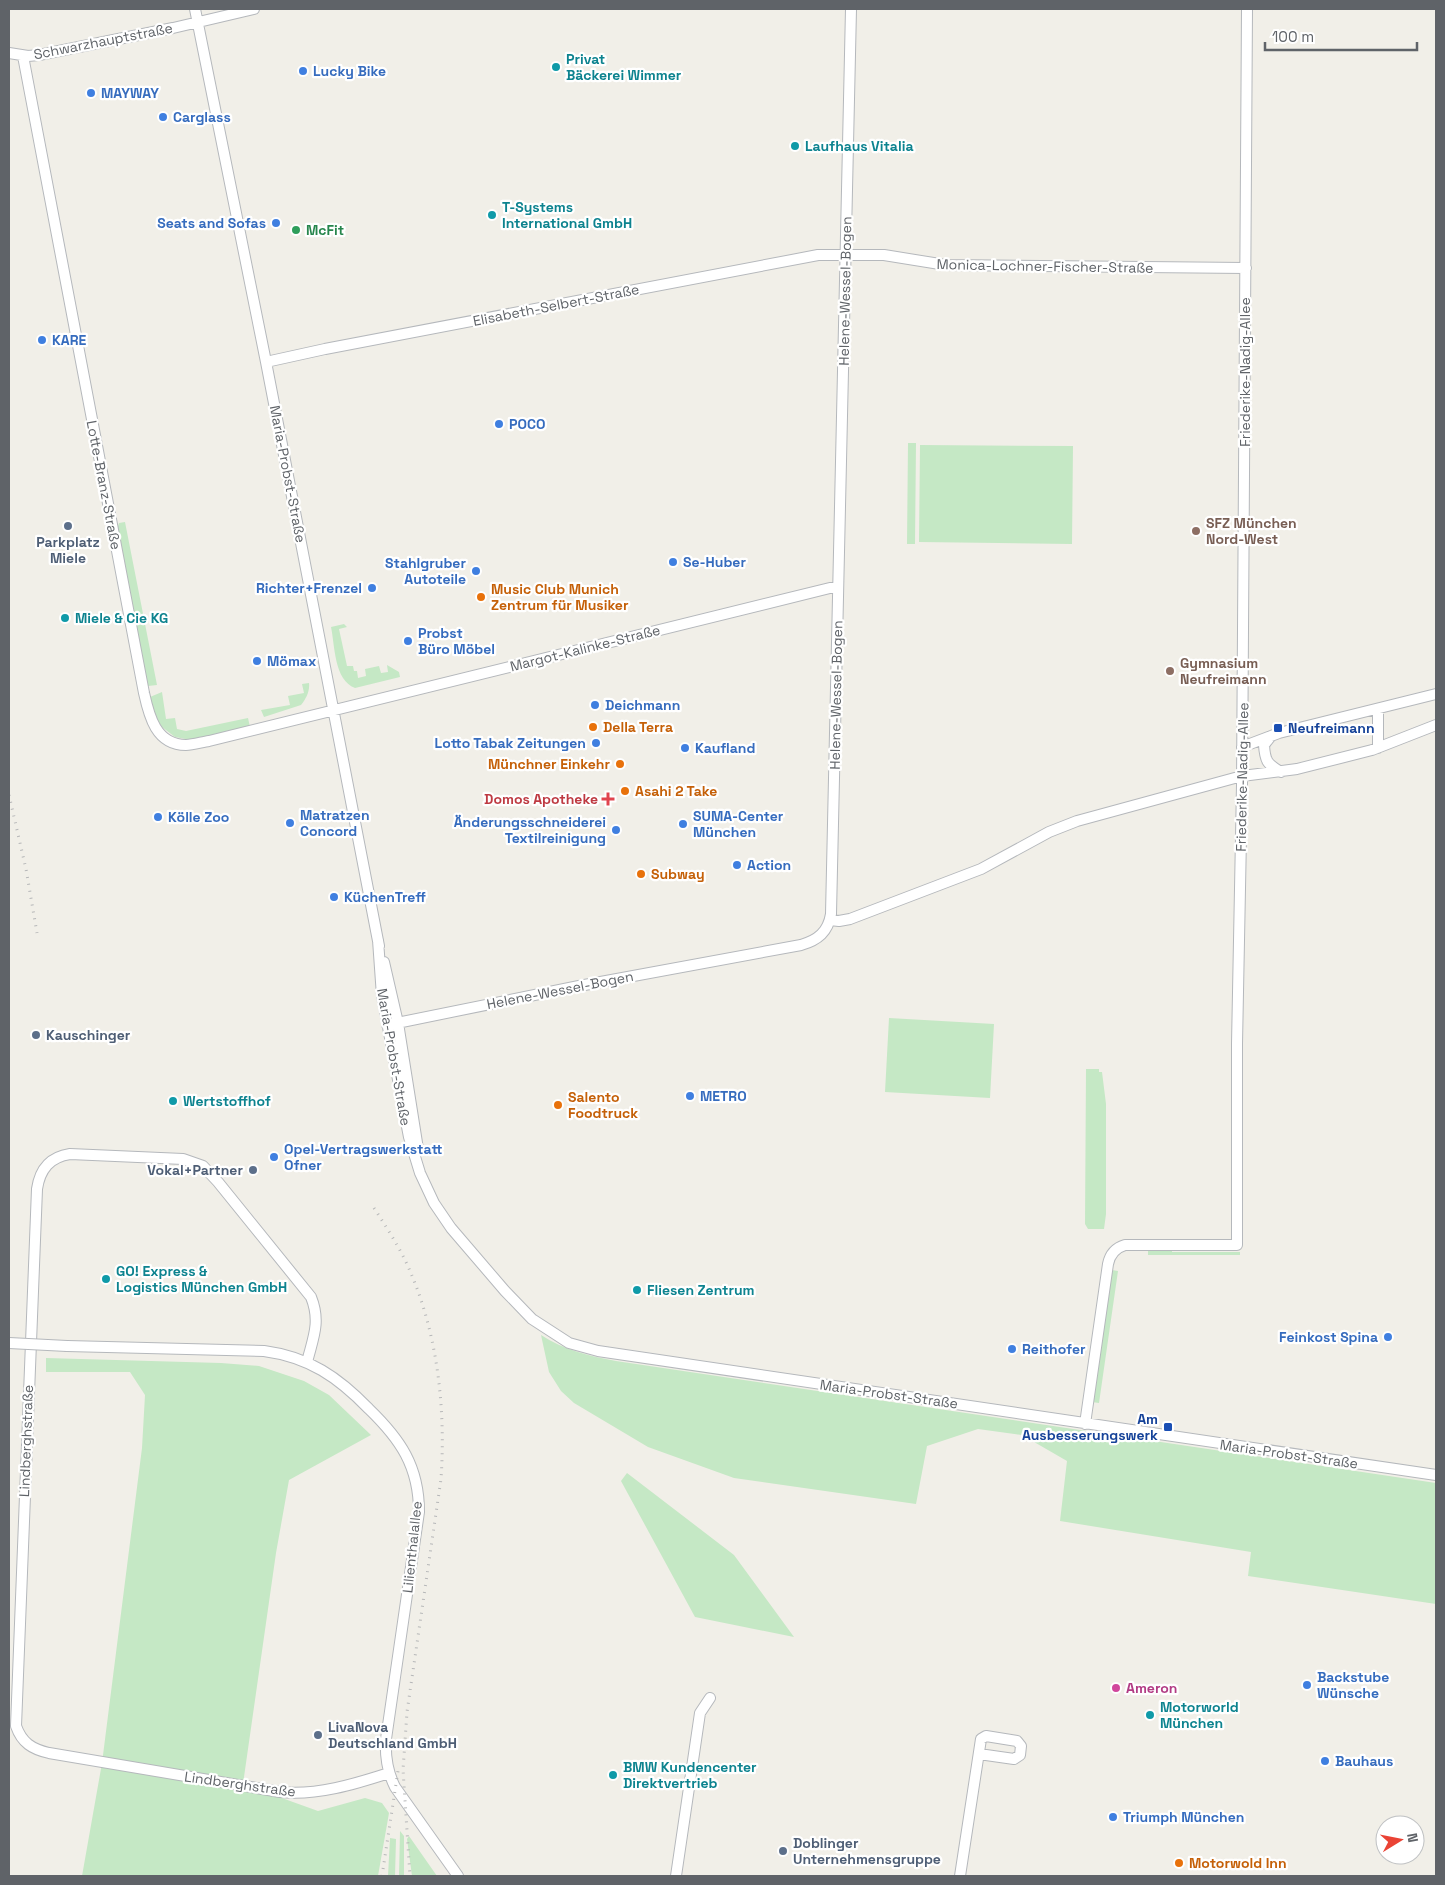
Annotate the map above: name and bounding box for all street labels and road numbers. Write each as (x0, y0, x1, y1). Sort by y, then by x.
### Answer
street label: Schwarzhauptstraße (32, 19, 174, 63)
street label: Helene-Wessel-Bogen (835, 216, 855, 366)
street label: Monica-Lochner-Fischer-Straße (936, 255, 1154, 277)
street label: Elisabeth-Selbert-Straße (471, 280, 641, 330)
street label: Friederike-Nadig-Allee (1236, 297, 1254, 447)
street label: Maria-Probst-Straße (266, 404, 310, 544)
street label: Lotte-Branz-Straße (83, 419, 125, 551)
street label: Helene-Wessel-Bogen (826, 620, 846, 770)
street label: Margot-Kalinke-Straße (508, 621, 662, 675)
street label: Friederike-Nadig-Allee (1232, 702, 1252, 852)
street label: Helene-Wessel-Bogen (485, 967, 635, 1013)
street label: Maria-Probst-Straße (373, 987, 415, 1127)
street label: Maria-Probst-Straße (819, 1375, 959, 1413)
street label: Lindberghstraße (15, 1385, 37, 1497)
street label: Maria-Probst-Straße (1219, 1435, 1359, 1473)
street label: Lilienthalallee (398, 1500, 426, 1594)
street label: Lindberghstraße (183, 1767, 297, 1801)

